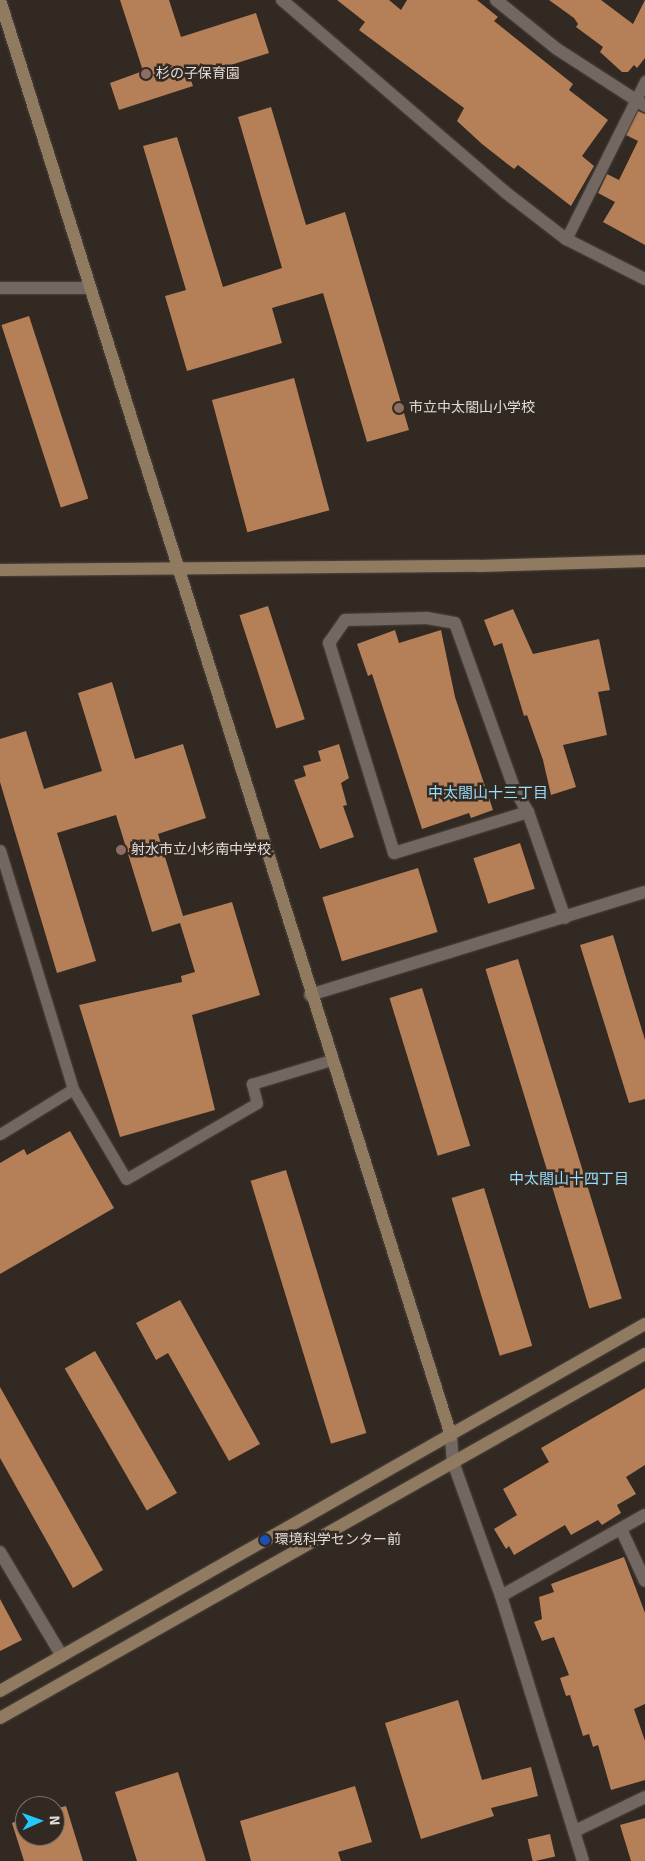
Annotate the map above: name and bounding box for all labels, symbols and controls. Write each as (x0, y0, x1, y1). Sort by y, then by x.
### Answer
place label: 杉の子保育園 (156, 66, 240, 82)
marker: 杉の子保育園 (140, 68, 152, 80)
place label: 市立中太閤山小学校 (409, 400, 535, 416)
marker: 市立中太閤山小学校 (393, 402, 405, 414)
district label: 中太閤山十三丁目 (428, 785, 548, 803)
place label: 射水市立小杉南中学校 (131, 842, 271, 858)
marker: 射水市立小杉南中学校 (115, 844, 127, 856)
district label: 中太閤山十四丁目 (509, 1171, 629, 1189)
place label: 環境科学センター前 (275, 1532, 401, 1548)
marker: 環境科学センター前 (259, 1534, 271, 1546)
north arrow (15, 1796, 65, 1846)
text: N (46, 1815, 63, 1826)

